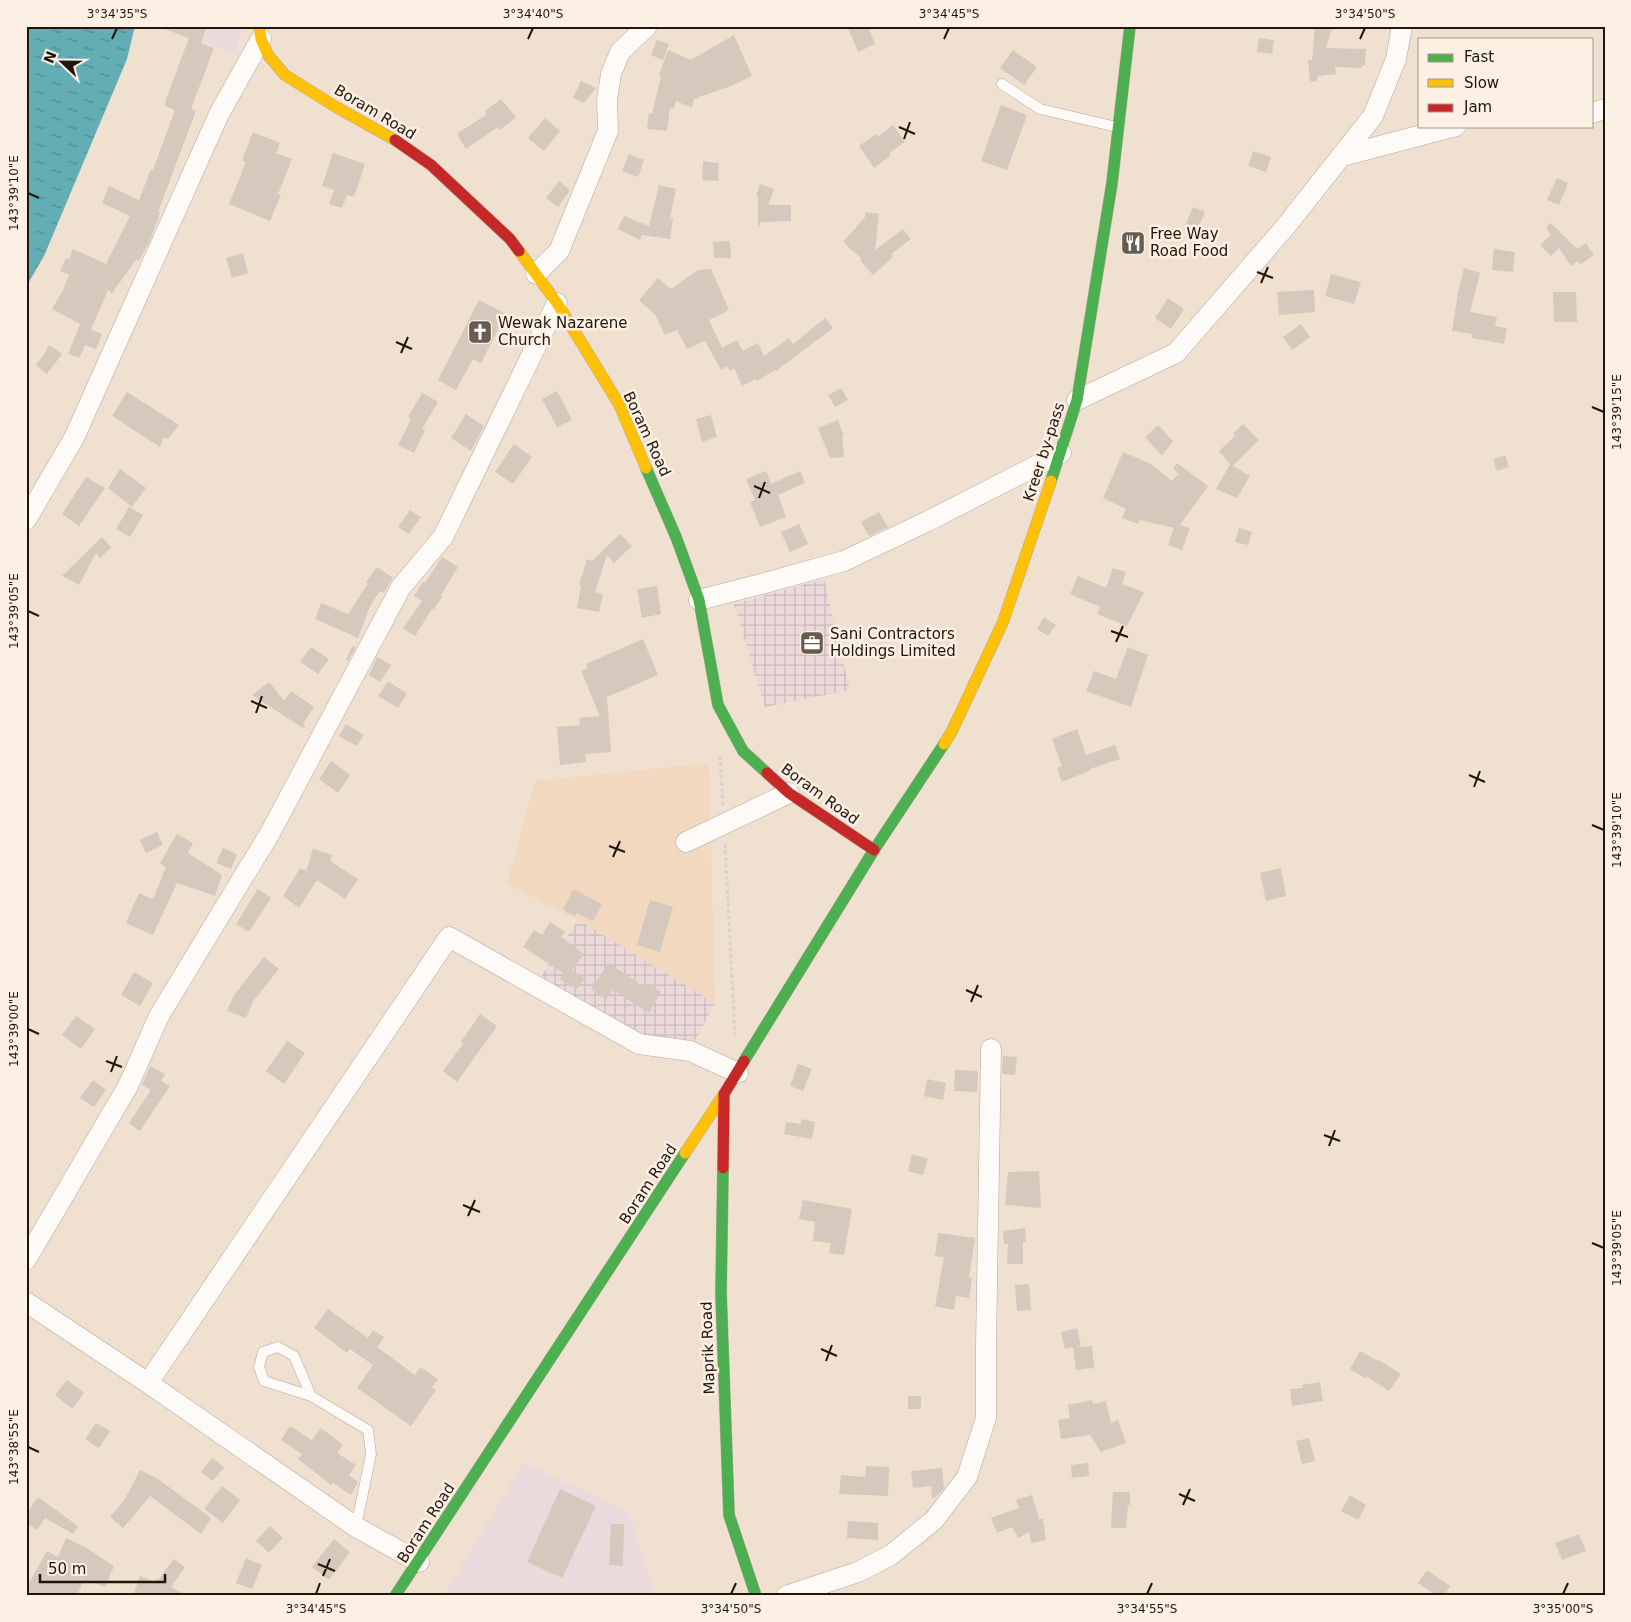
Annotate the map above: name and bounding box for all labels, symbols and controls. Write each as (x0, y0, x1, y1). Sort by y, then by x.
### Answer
text: 3°34'35"S (87, 7, 147, 21)
text: 3°34'40"S (503, 7, 563, 21)
text: 3°34'45"S (919, 7, 979, 21)
text: 3°34'50"S (1335, 7, 1395, 21)
north arrow (38, 38, 88, 88)
legend (1418, 38, 1594, 128)
text: Fast (1464, 48, 1494, 66)
text: N (40, 49, 60, 66)
text: Slow (1464, 74, 1499, 92)
street label: Boram Road (331, 81, 419, 143)
text: Jam (1463, 98, 1492, 116)
text: 143°39'10"E (7, 155, 21, 231)
place label: Free Way Road Food (1150, 225, 1228, 260)
restaurant icon: Free Way Road Food (1120, 230, 1146, 256)
place label: Wewak Nazarene Church (498, 314, 627, 349)
church icon: Wewak Nazarene Church (467, 319, 493, 345)
text: 143°39'15"E (1610, 374, 1624, 450)
street label: Boram Road (619, 389, 675, 479)
street label: Kreer by-pass (1020, 400, 1069, 504)
text: 143°39'05"E (7, 573, 21, 649)
place label: Sani Contractors Holdings Limited (830, 625, 956, 660)
office icon: Sani Contractors Holdings Limited (799, 630, 825, 656)
street label: Boram Road (778, 760, 862, 828)
text: 143°39'10"E (1610, 792, 1624, 868)
text: 143°39'00"E (7, 991, 21, 1067)
street label: Boram Road (615, 1141, 681, 1227)
text: 143°39'05"E (1610, 1210, 1624, 1286)
street label: Maprik Road (697, 1301, 719, 1395)
text: 143°38'55"E (7, 1409, 21, 1485)
street label: Boram Road (393, 1480, 459, 1566)
scale bar (40, 1552, 165, 1584)
text: 50 m (48, 1560, 86, 1578)
text: 3°34'45"S (286, 1602, 346, 1616)
text: 3°34'50"S (701, 1602, 761, 1616)
text: 3°34'55"S (1117, 1602, 1177, 1616)
text: 3°35'00"S (1533, 1602, 1593, 1616)

